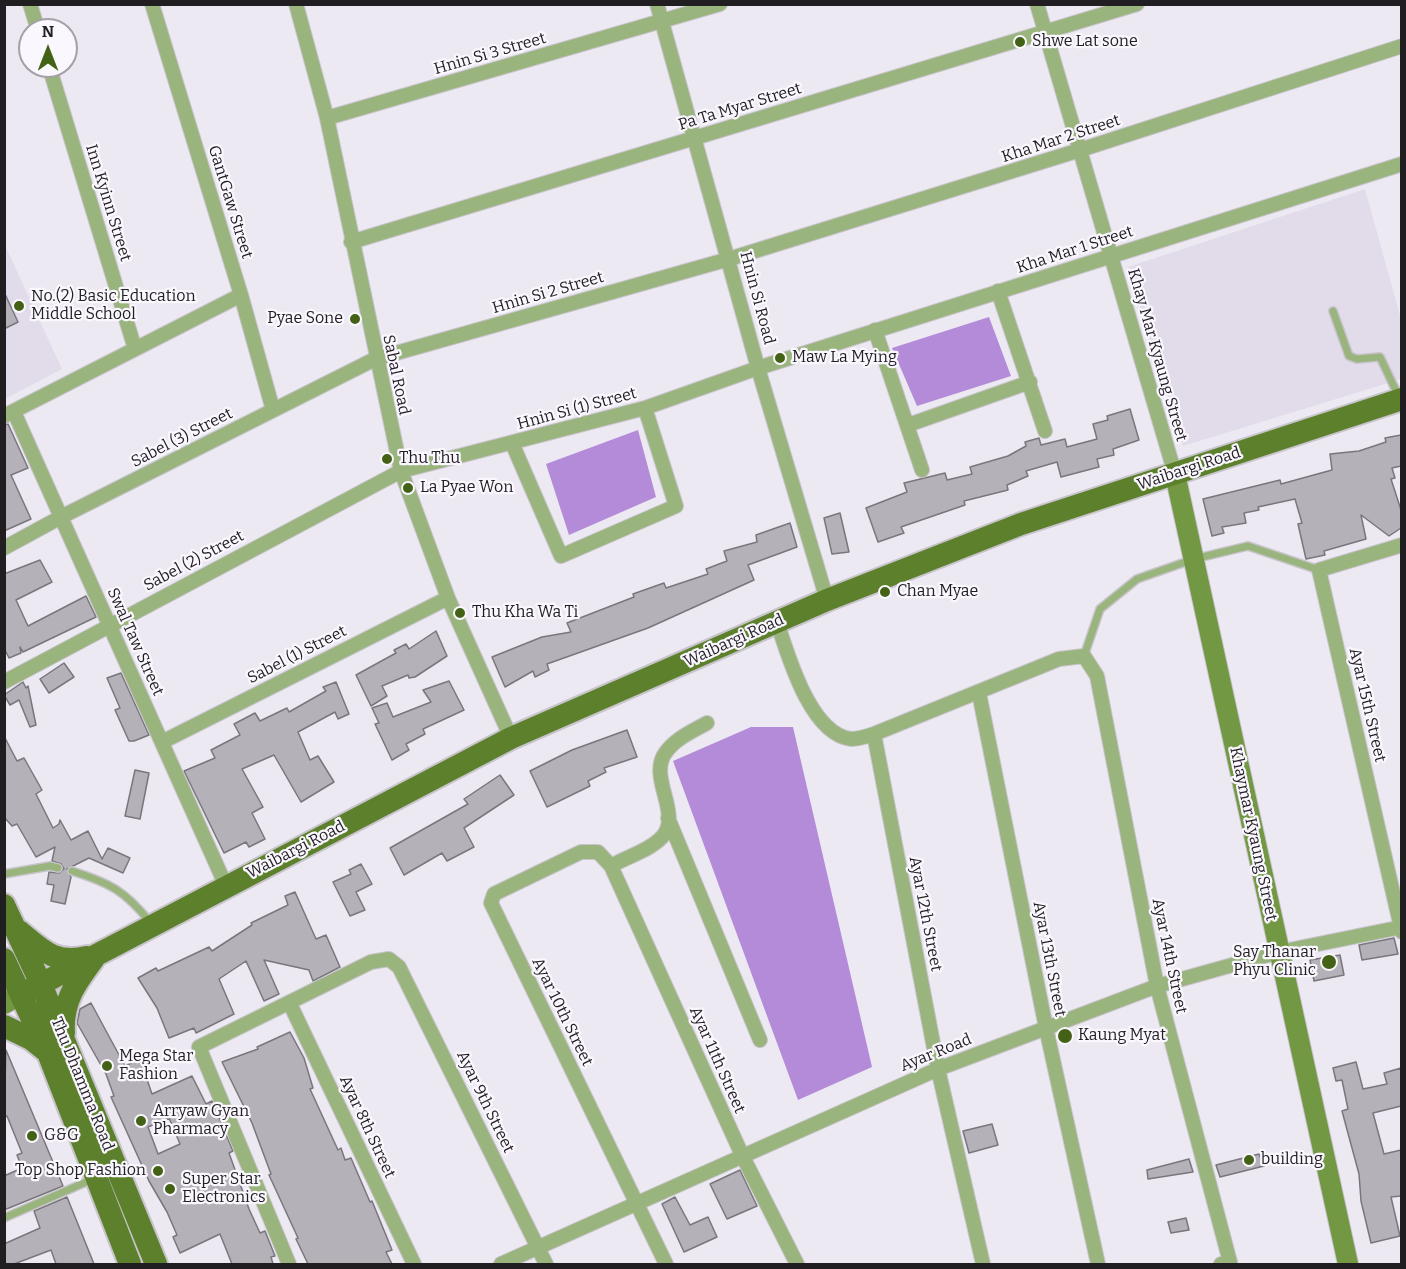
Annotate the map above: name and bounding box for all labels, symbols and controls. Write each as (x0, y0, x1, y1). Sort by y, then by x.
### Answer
north arrow (18, 18, 78, 78)
text: N (42, 22, 54, 41)
street label: Hnin Si 3 Street (432, 29, 548, 79)
place label: Shwe Lat sone (1032, 32, 1138, 52)
marker: Shwe Lat sone (1013, 35, 1027, 49)
street label: Pa Ta Myar Street (676, 79, 804, 135)
street label: Kha Mar 2 Street (999, 111, 1123, 167)
street label: Inn Kyinn Street (81, 142, 135, 264)
street label: GantGaw Street (204, 143, 256, 261)
street label: Kha Mar 1 Street (1014, 222, 1136, 278)
street label: Hnin Si Road (735, 249, 779, 347)
street label: Khay Mar Kyaung Street (1123, 266, 1191, 444)
street label: Hnin Si 2 Street (490, 268, 606, 318)
place label: No.(2) Basic Education Middle School (31, 287, 196, 325)
marker: No.(2) Basic Education Middle School (12, 299, 26, 313)
place label: Pyae Sone (267, 309, 343, 329)
marker: Pyae Sone (348, 312, 362, 326)
street label: Sabal Road (378, 333, 414, 417)
place label: Maw La Mying (792, 348, 897, 368)
marker: Maw La Mying (773, 351, 787, 365)
street label: Hnin Si (1) Street (515, 384, 639, 434)
street label: Sabel (3) Street (128, 404, 236, 472)
street label: Waibargi Road (1135, 443, 1243, 495)
place label: Thu Thu (399, 449, 460, 469)
marker: Thu Thu (380, 452, 394, 466)
place label: La Pyae Won (420, 478, 513, 498)
marker: La Pyae Won (401, 481, 415, 495)
street label: Sabel (2) Street (141, 527, 247, 595)
place label: Chan Myae (897, 582, 978, 602)
street label: Swal Taw Street (103, 585, 167, 699)
marker: Chan Myae (878, 585, 892, 599)
place label: Thu Kha Wa Ti (472, 603, 578, 623)
marker: Thu Kha Wa Ti (453, 606, 467, 620)
street label: Waibargi Road (681, 610, 787, 672)
street label: Sabel (1) Street (244, 622, 350, 688)
street label: Ayar 15th Street (1345, 646, 1389, 764)
street label: Khaymar Kyaung Street (1225, 745, 1281, 923)
street label: Waibargi Road (244, 817, 348, 883)
street label: Ayar 12th Street (904, 855, 946, 973)
street label: Ayar 14th Street (1147, 897, 1191, 1015)
street label: Ayar 13th Street (1028, 900, 1070, 1018)
place label: Say Thanar Phyu Clinic (1233, 943, 1316, 981)
marker: Say Thanar Phyu Clinic (1320, 953, 1338, 971)
street label: Ayar 10th Street (527, 955, 597, 1069)
street label: Ayar 11th Street (685, 1004, 749, 1116)
street label: Thu Dhamma Road (46, 1014, 118, 1154)
place label: Kaung Myat (1078, 1026, 1166, 1046)
marker: Kaung Myat (1056, 1027, 1074, 1045)
street label: Ayar Road (898, 1030, 974, 1076)
place label: Mega Star Fashion (119, 1047, 193, 1085)
street label: Ayar 9th Street (452, 1048, 518, 1156)
marker: Mega Star Fashion (100, 1059, 114, 1073)
street label: Ayar 8th Street (335, 1073, 399, 1181)
place label: Arryaw Gyan Pharmacy (153, 1102, 249, 1140)
marker: Arryaw Gyan Pharmacy (134, 1114, 148, 1128)
place label: G&G (44, 1126, 79, 1146)
marker: G&G (25, 1129, 39, 1143)
place label: building (1261, 1150, 1323, 1170)
marker: building (1242, 1153, 1256, 1167)
place label: Top Shop Fashion (15, 1161, 146, 1181)
marker: Top Shop Fashion (151, 1164, 165, 1178)
place label: Super Star Electronics (182, 1170, 266, 1208)
marker: Super Star Electronics (163, 1182, 177, 1196)

